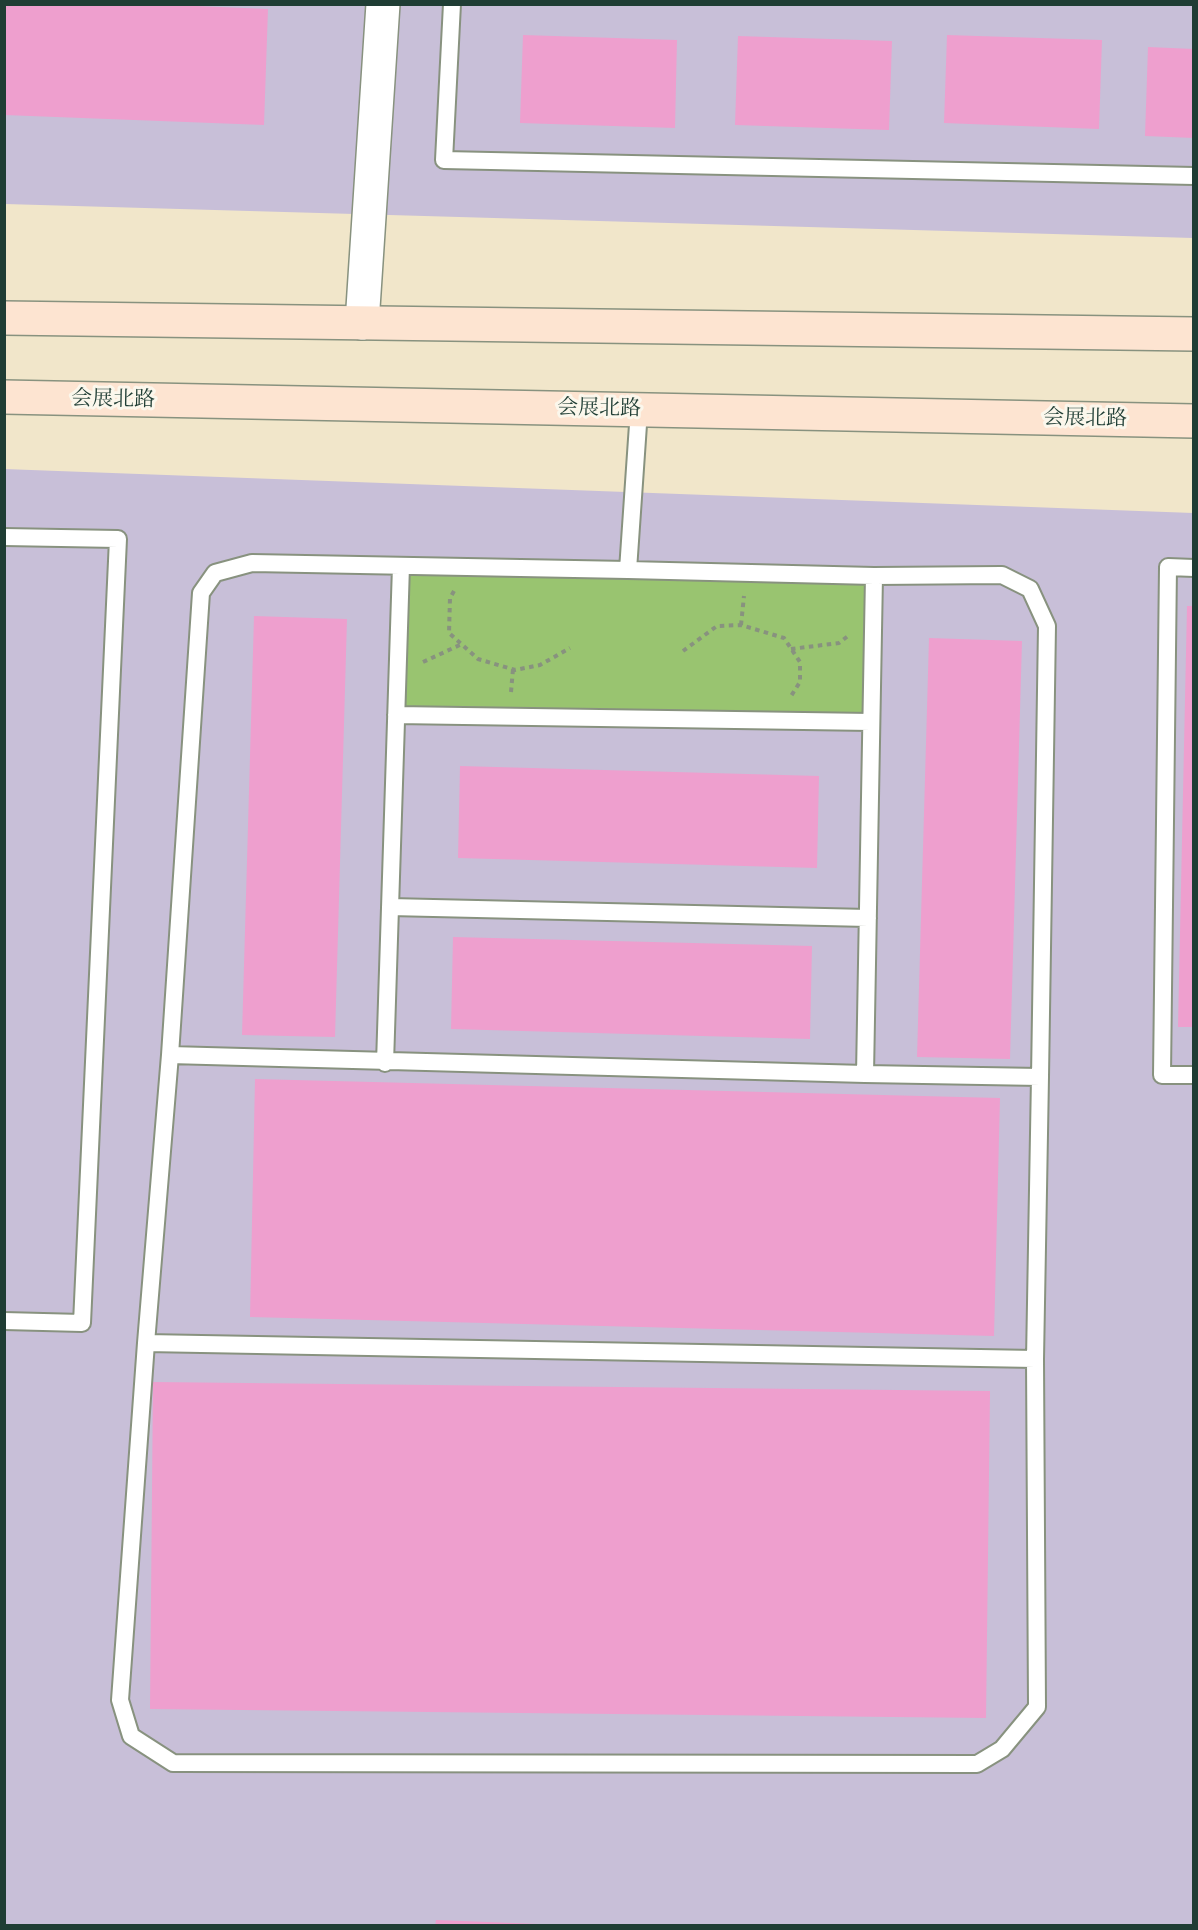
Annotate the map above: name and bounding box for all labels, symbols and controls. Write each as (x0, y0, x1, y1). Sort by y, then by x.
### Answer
street label: 会展北路 (71, 387, 155, 413)
street label: 会展北路 (557, 396, 641, 422)
street label: 会展北路 (1043, 406, 1127, 432)

